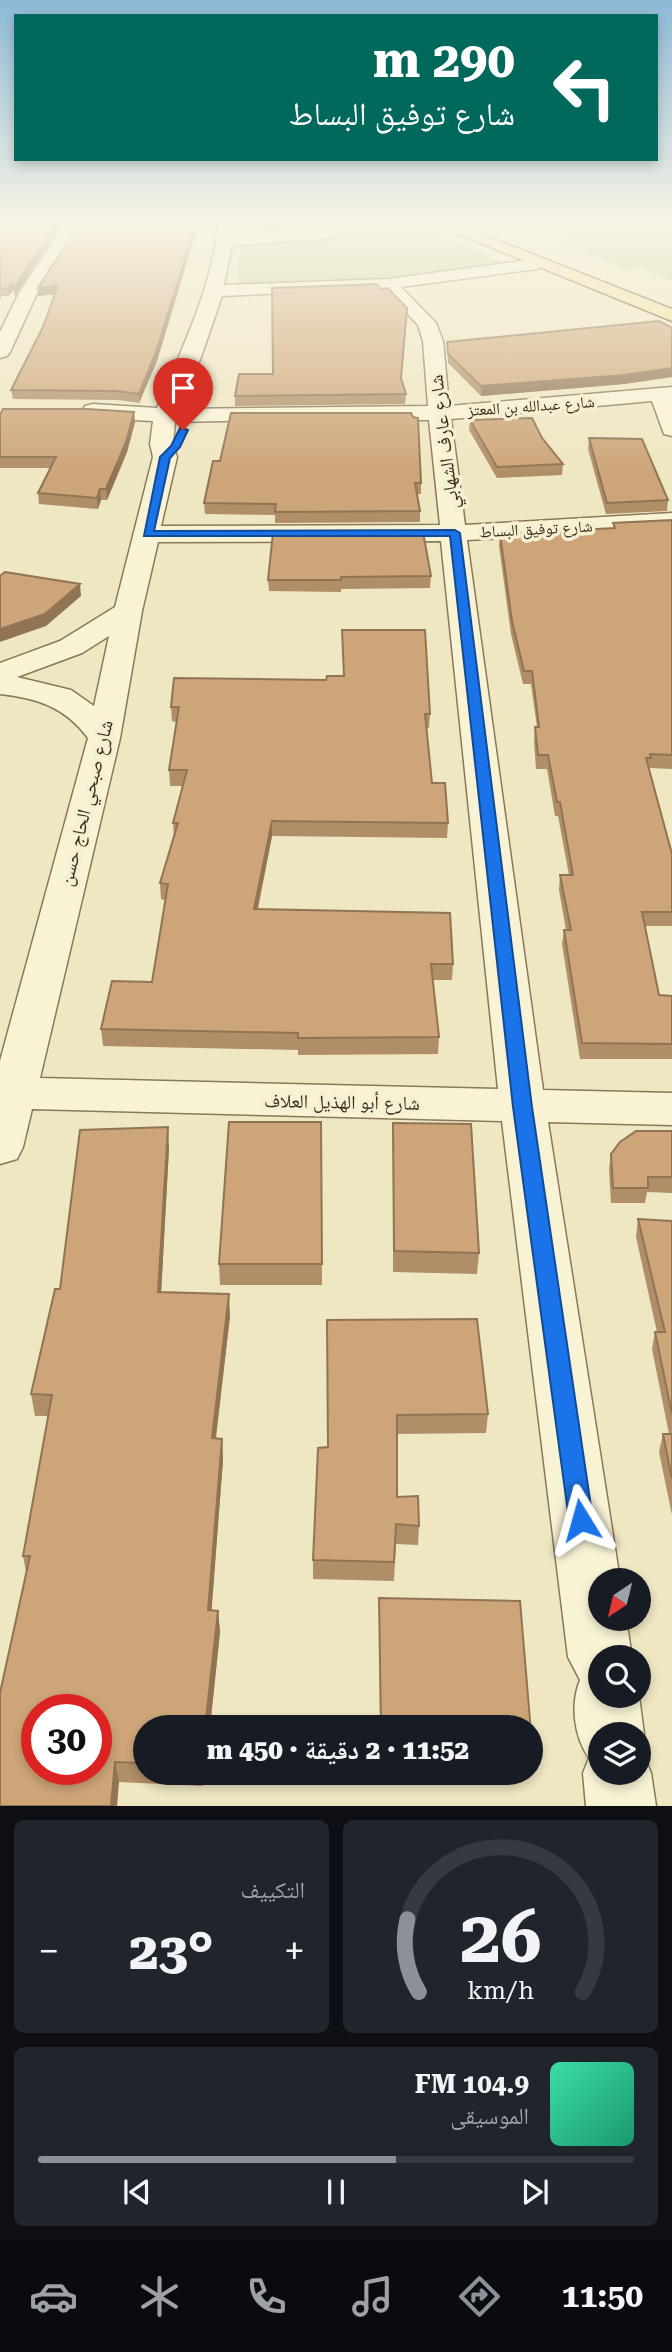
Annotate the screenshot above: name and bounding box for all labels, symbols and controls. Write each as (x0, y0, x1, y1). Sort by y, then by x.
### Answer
text: 290 m (373, 32, 515, 89)
icon: left (539, 42, 630, 133)
text: شارع توفيق البساط (289, 95, 515, 133)
pin (153, 358, 213, 430)
icon: arrive (164, 369, 202, 407)
street label: شارع عارف الشهابي (424, 373, 467, 510)
street label: شارع عبدالله بن المعتز (466, 392, 595, 421)
street label: شارع توفيق البساط (479, 517, 593, 542)
street label: شارع صبحي الحاج حسن (54, 717, 122, 889)
street label: شارع أبو الهذيل العلاف (264, 1089, 420, 1115)
position arrow (544, 1483, 618, 1557)
north arrow (588, 1568, 651, 1631)
map controls (588, 1568, 651, 1785)
button: search (588, 1645, 651, 1708)
speed limit sign: 30 (21, 1694, 112, 1785)
button: layers (588, 1722, 651, 1785)
text: 11:52 · 2 دقيقة · 450 m (207, 1735, 469, 1765)
text: التكييف (240, 1877, 305, 1904)
text: 26 (460, 1896, 541, 1981)
text: 23° (129, 1921, 214, 1982)
text: − (38, 1929, 59, 1973)
text: + (284, 1929, 305, 1973)
text: km/h (467, 1976, 534, 2005)
text: 104.9 FM (415, 2069, 529, 2099)
text: الموسيقى (450, 2103, 529, 2130)
icon: previous (118, 2173, 156, 2211)
icon: pause (317, 2173, 355, 2211)
icon: next (516, 2173, 554, 2211)
icon: car (29, 2272, 78, 2321)
icon: climate (135, 2272, 184, 2321)
icon: phone (242, 2272, 291, 2321)
icon: music (348, 2272, 397, 2321)
icon: directions (455, 2272, 504, 2321)
text: 11:50 (562, 2277, 643, 2315)

